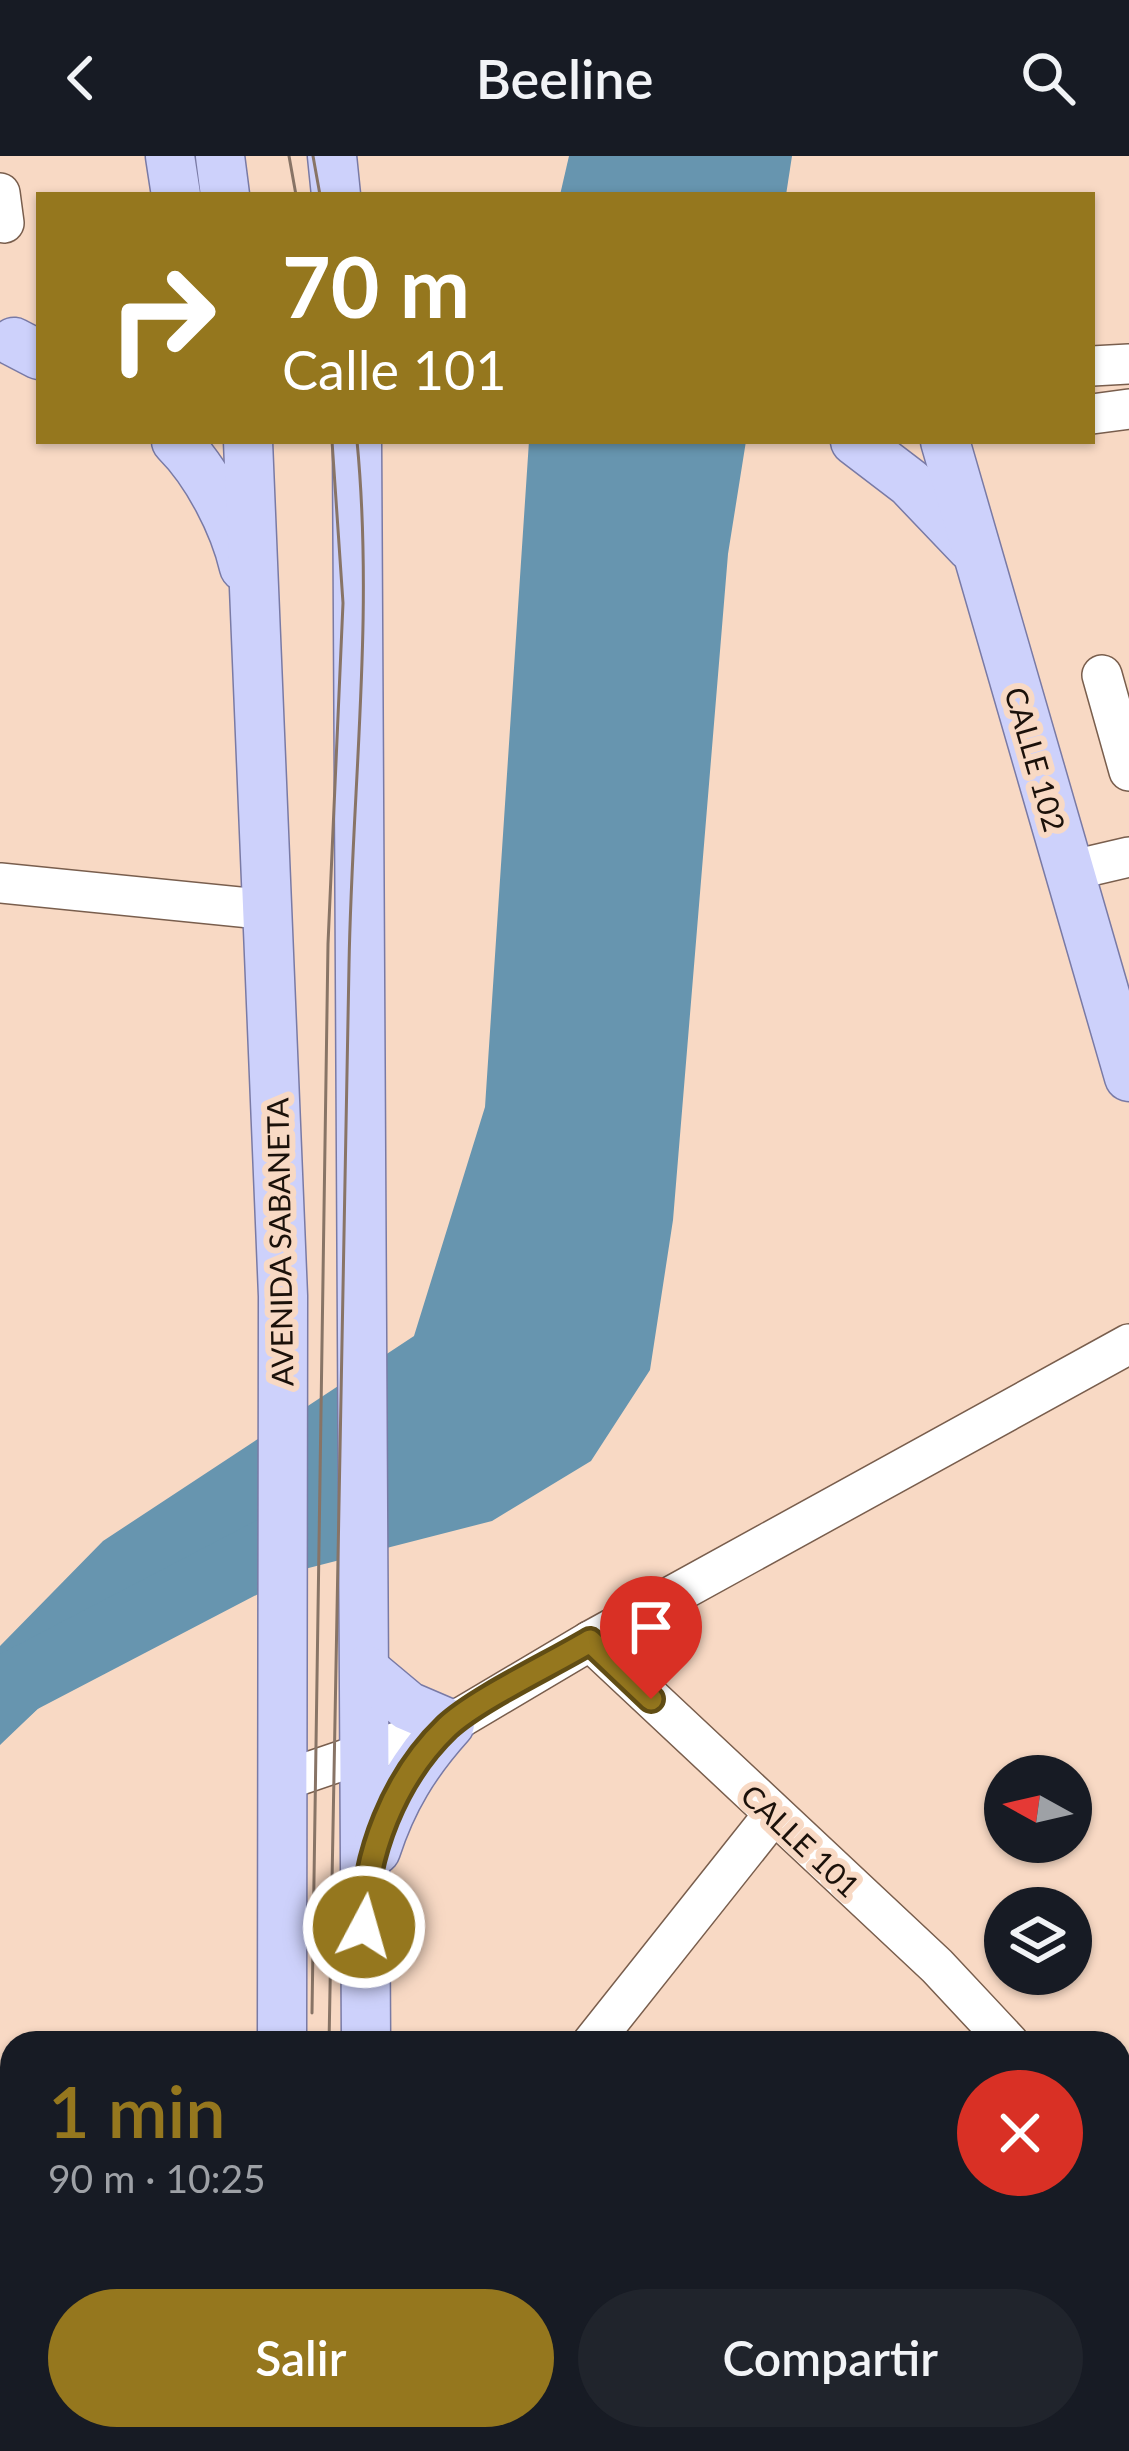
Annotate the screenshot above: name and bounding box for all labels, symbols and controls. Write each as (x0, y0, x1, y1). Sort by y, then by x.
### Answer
icon: back (48, 45, 114, 111)
icon: search (1015, 45, 1081, 111)
text: Beeline (476, 46, 653, 111)
text: 70 m (282, 235, 470, 336)
icon: right (84, 240, 240, 396)
text: Calle 101 (282, 337, 507, 402)
street label: CALLE 102 (998, 683, 1074, 835)
street label: AVENIDA SABANETA (258, 1097, 300, 1387)
pin (600, 1576, 702, 1699)
icon: arrive (618, 1594, 684, 1660)
north arrow (984, 1755, 1092, 1863)
map controls (984, 1755, 1092, 1995)
street label: CALLE 101 (734, 1776, 868, 1904)
position arrow (301, 1864, 427, 1990)
button: layers (984, 1887, 1092, 1995)
text: 1 min (48, 2067, 226, 2153)
button: close (957, 2070, 1083, 2196)
text: 90 m · 10:25 (48, 2155, 266, 2201)
button: Salir (48, 2289, 554, 2427)
button: Compartir (578, 2289, 1083, 2427)

